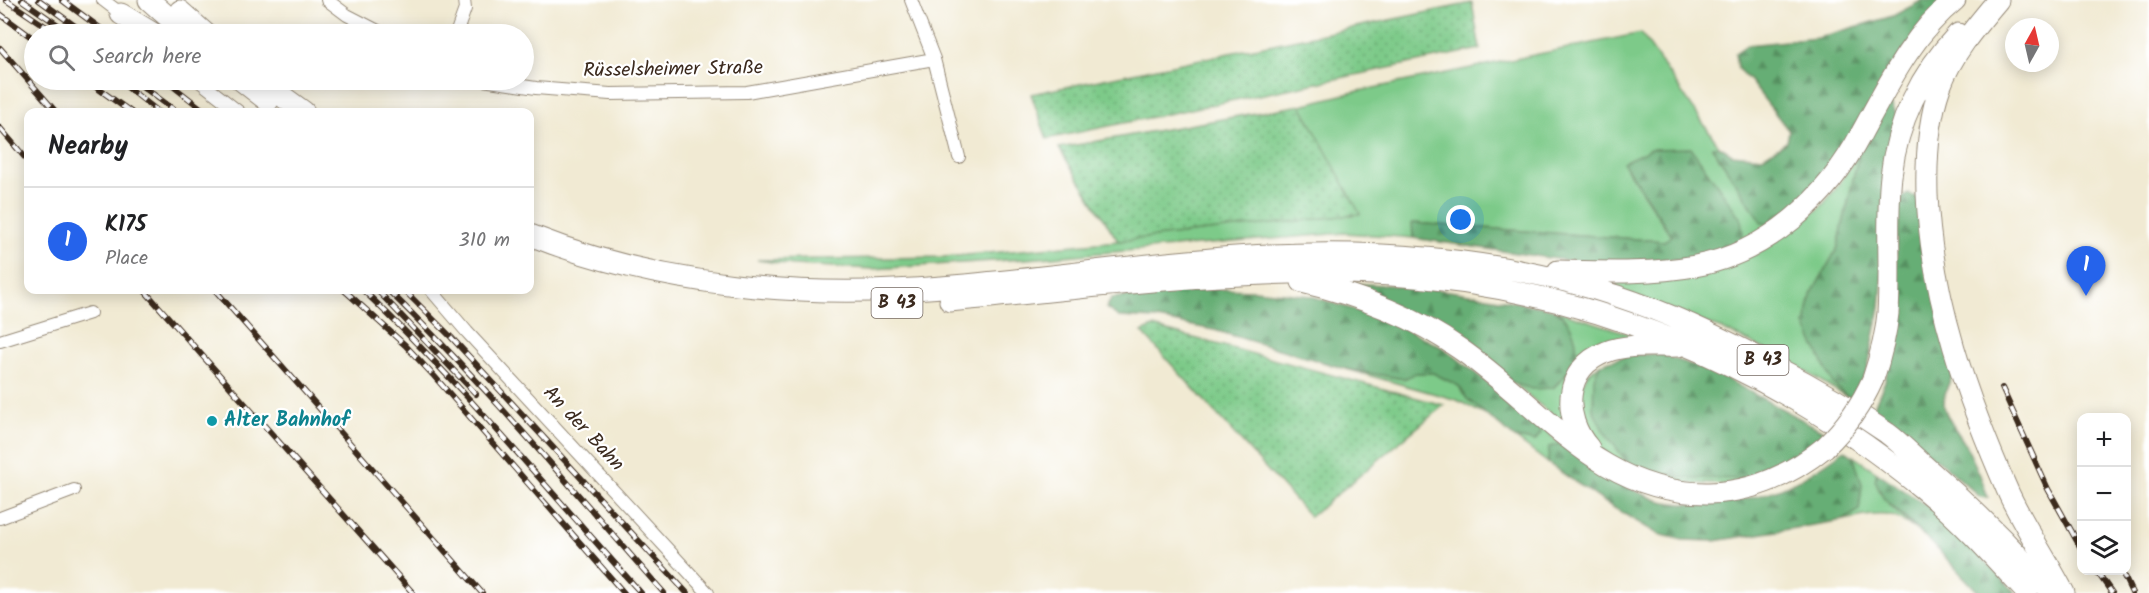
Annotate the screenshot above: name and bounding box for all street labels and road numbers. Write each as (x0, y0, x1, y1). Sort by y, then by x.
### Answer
street label: Rüsselsheimer Straße (583, 52, 763, 88)
road number: B 43 (872, 288, 922, 318)
road number: B 43 (1738, 345, 1788, 375)
street label: An der Bahn (534, 379, 632, 479)

